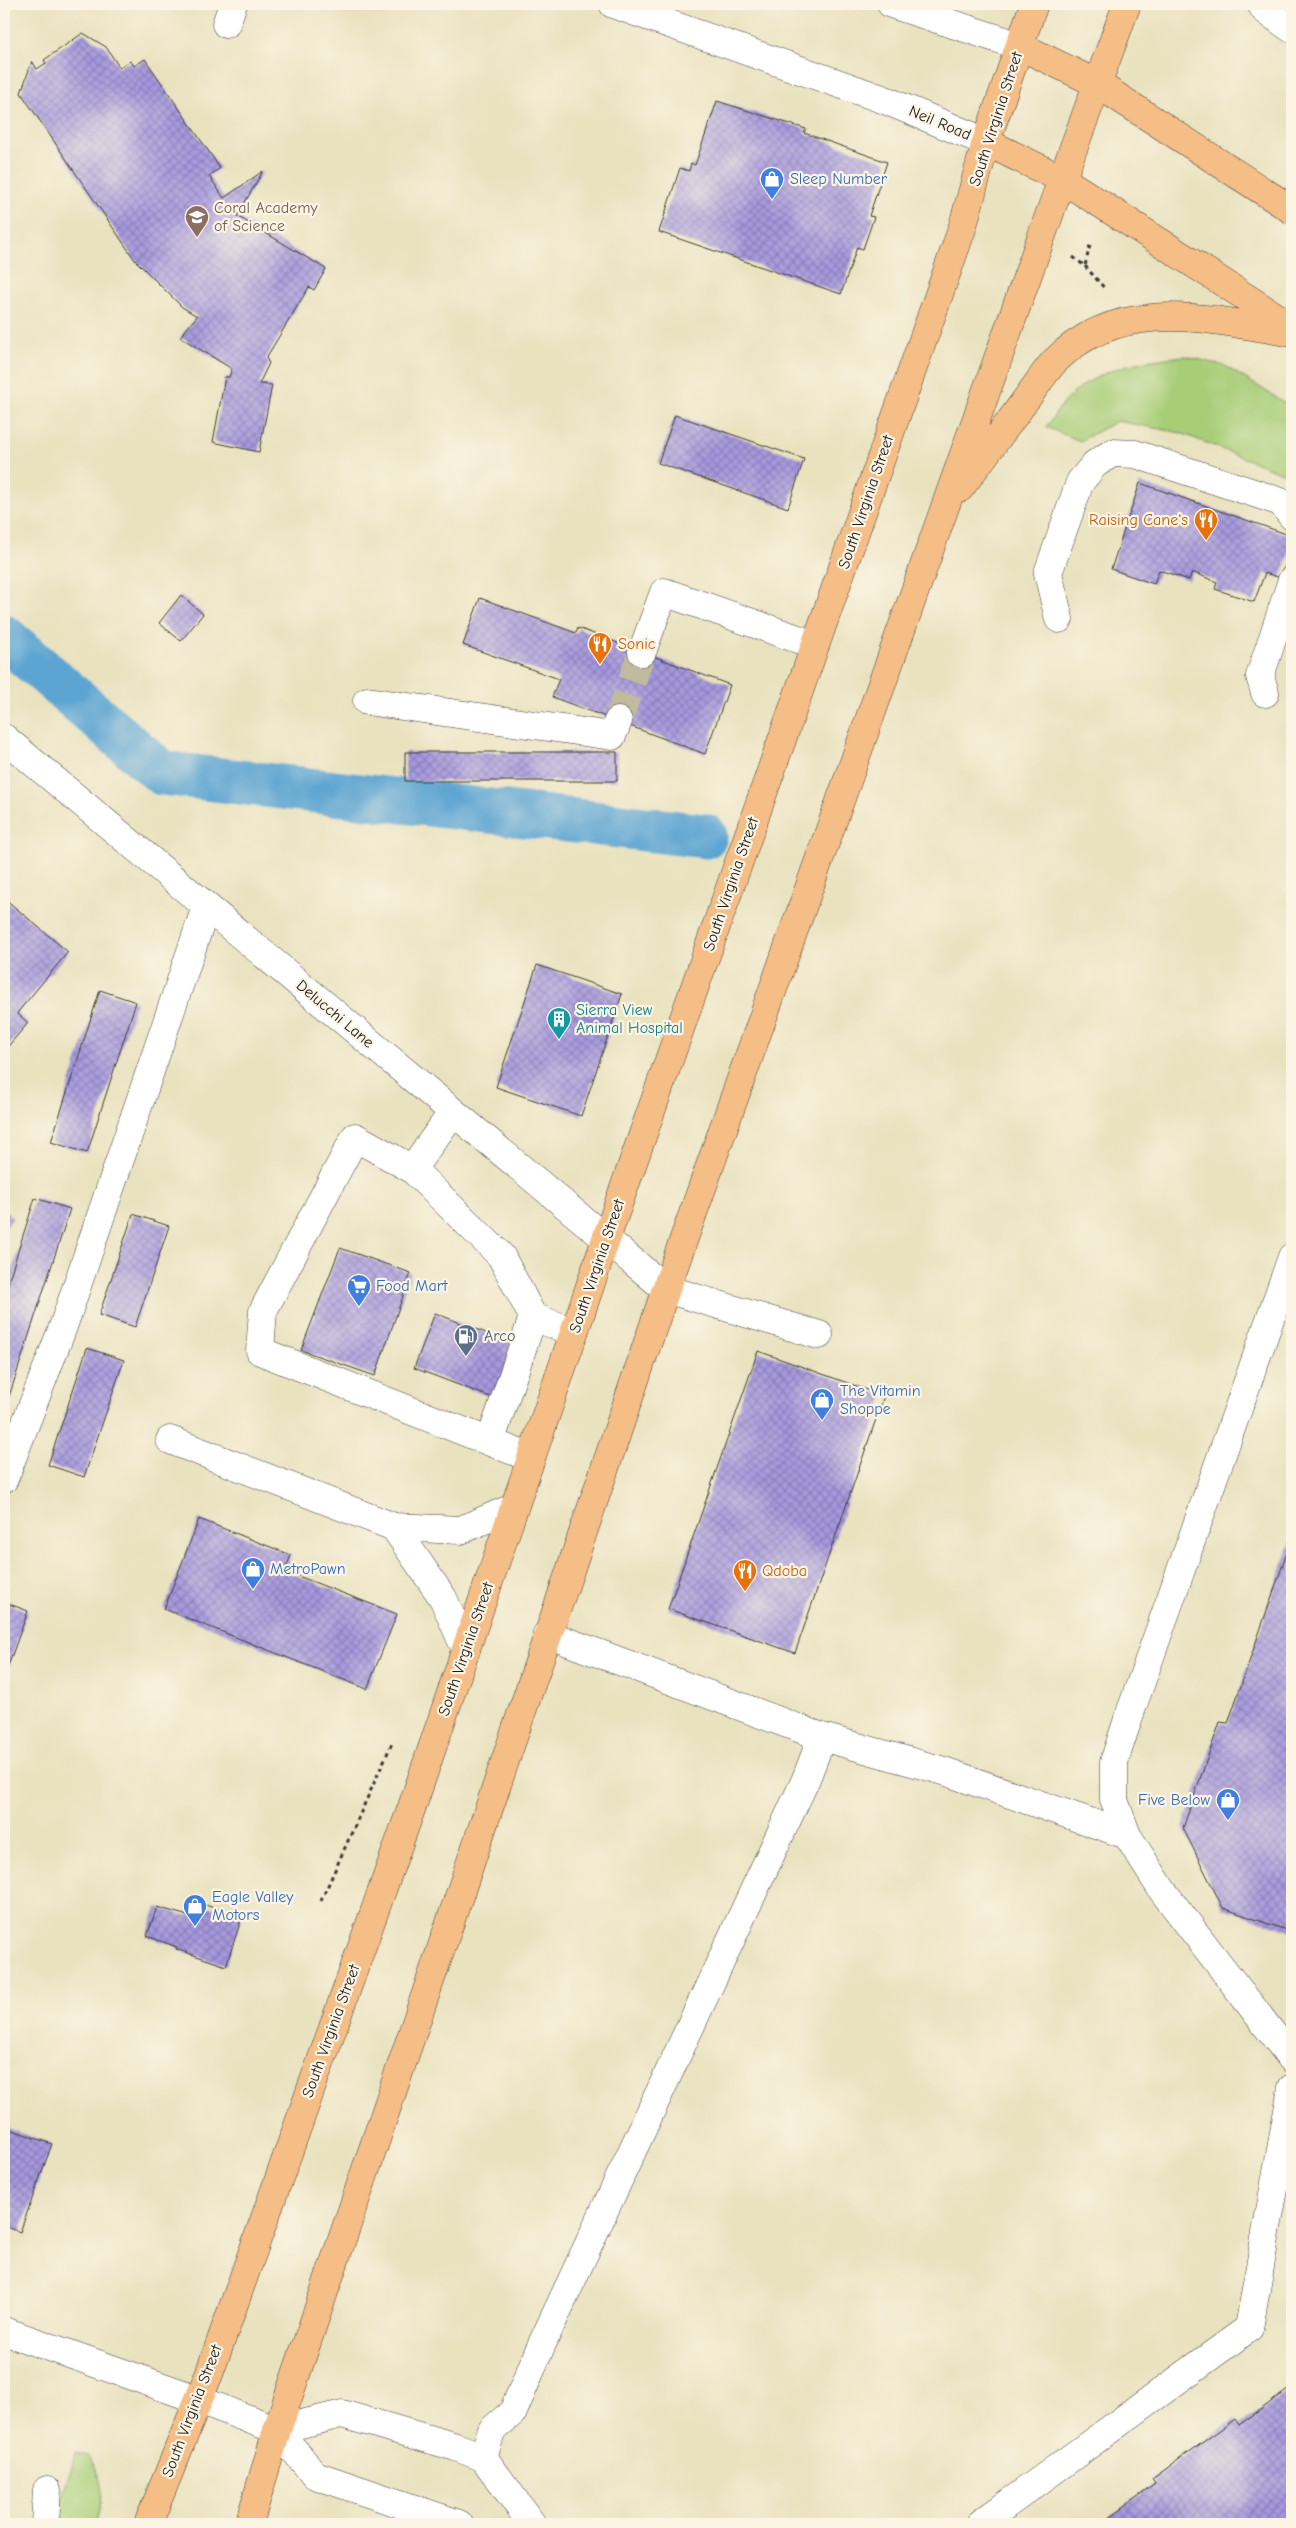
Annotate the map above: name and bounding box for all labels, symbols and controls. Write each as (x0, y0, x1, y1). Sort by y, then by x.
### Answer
street label: South Virginia Street (966, 49, 1026, 189)
street label: Neil Road (906, 102, 974, 144)
shop icon: Sleep Number (759, 166, 785, 200)
place label: Sleep Number (790, 170, 888, 188)
place label: Coral Academy of Science (214, 199, 318, 235)
school or university icon: Coral Academy of Science (184, 204, 210, 238)
street label: South Virginia Street (835, 432, 897, 571)
restaurant icon: Raising Cane's (1193, 507, 1219, 541)
place label: Raising Cane's (1089, 511, 1188, 529)
restaurant icon: Sonic (587, 631, 613, 665)
place label: Sonic (618, 635, 656, 653)
street label: South Virginia Street (700, 814, 762, 953)
street label: Delucchi Lane (293, 976, 377, 1052)
place label: Sierra View Animal Hospital (576, 1001, 683, 1037)
building icon: Sierra View Animal Hospital (546, 1006, 572, 1040)
street label: South Virginia Street (566, 1196, 628, 1335)
supermarket icon: Food Mart (346, 1273, 372, 1307)
place label: Food Mart (376, 1277, 448, 1295)
fuel station icon: Arco (453, 1323, 479, 1357)
place label: Arco (484, 1327, 515, 1345)
place label: The Vitamin Shoppe (840, 1382, 921, 1418)
shop icon: The Vitamin Shoppe (809, 1387, 835, 1421)
shop icon: MetroPawn (240, 1556, 266, 1590)
restaurant icon: Qdoba (732, 1558, 758, 1592)
place label: MetroPawn (270, 1560, 346, 1578)
place label: Qdoba (762, 1562, 807, 1580)
street label: South Virginia Street (435, 1579, 497, 1718)
shop icon: Five Below (1215, 1787, 1241, 1821)
place label: Five Below (1138, 1791, 1210, 1809)
place label: Eagle Valley Motors (212, 1888, 294, 1924)
shop icon: Eagle Valley Motors (182, 1893, 208, 1927)
street label: South Virginia Street (299, 1962, 364, 2100)
street label: South Virginia Street (158, 2342, 226, 2480)

